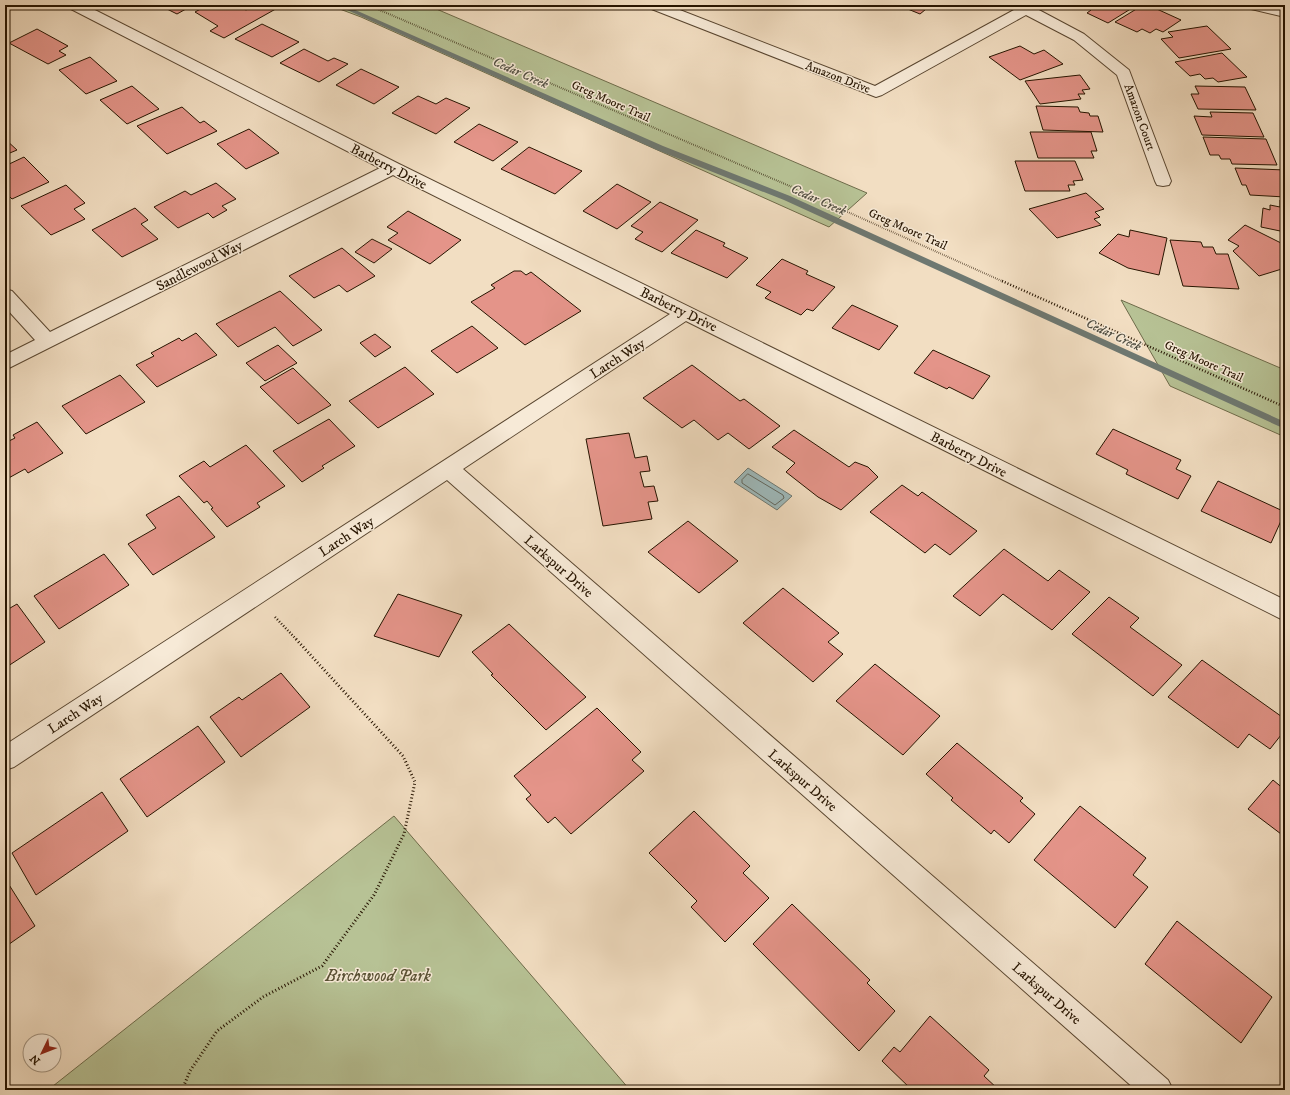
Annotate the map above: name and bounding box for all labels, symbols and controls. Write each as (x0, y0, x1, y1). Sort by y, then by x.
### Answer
water label: Cedar Creek (490, 54, 551, 92)
street label: Amazon Drive (803, 58, 872, 97)
street label: Greg Moore Trail (569, 77, 653, 126)
street label: Amazon Court (1121, 82, 1159, 153)
street label: Barberry Drive (347, 140, 430, 194)
water label: Cedar Creek (788, 181, 849, 219)
street label: Greg Moore Trail (866, 205, 950, 254)
street label: Sandlewood Way (153, 236, 246, 295)
street label: Barberry Drive (637, 283, 720, 336)
water label: Cedar Creek (1083, 315, 1144, 355)
street label: Larch Way (587, 334, 649, 383)
street label: Greg Moore Trail (1162, 337, 1246, 386)
street label: Barberry Drive (927, 428, 1010, 482)
street label: Larch Way (316, 512, 378, 561)
street label: Larkspur Drive (520, 532, 597, 602)
street label: Larch Way (45, 689, 107, 738)
street label: Larkspur Drive (764, 746, 841, 816)
street label: Larkspur Drive (1008, 959, 1085, 1029)
park label: Birchwood Park (324, 965, 432, 987)
north arrow (22, 1033, 62, 1073)
text: N (27, 1051, 44, 1067)

